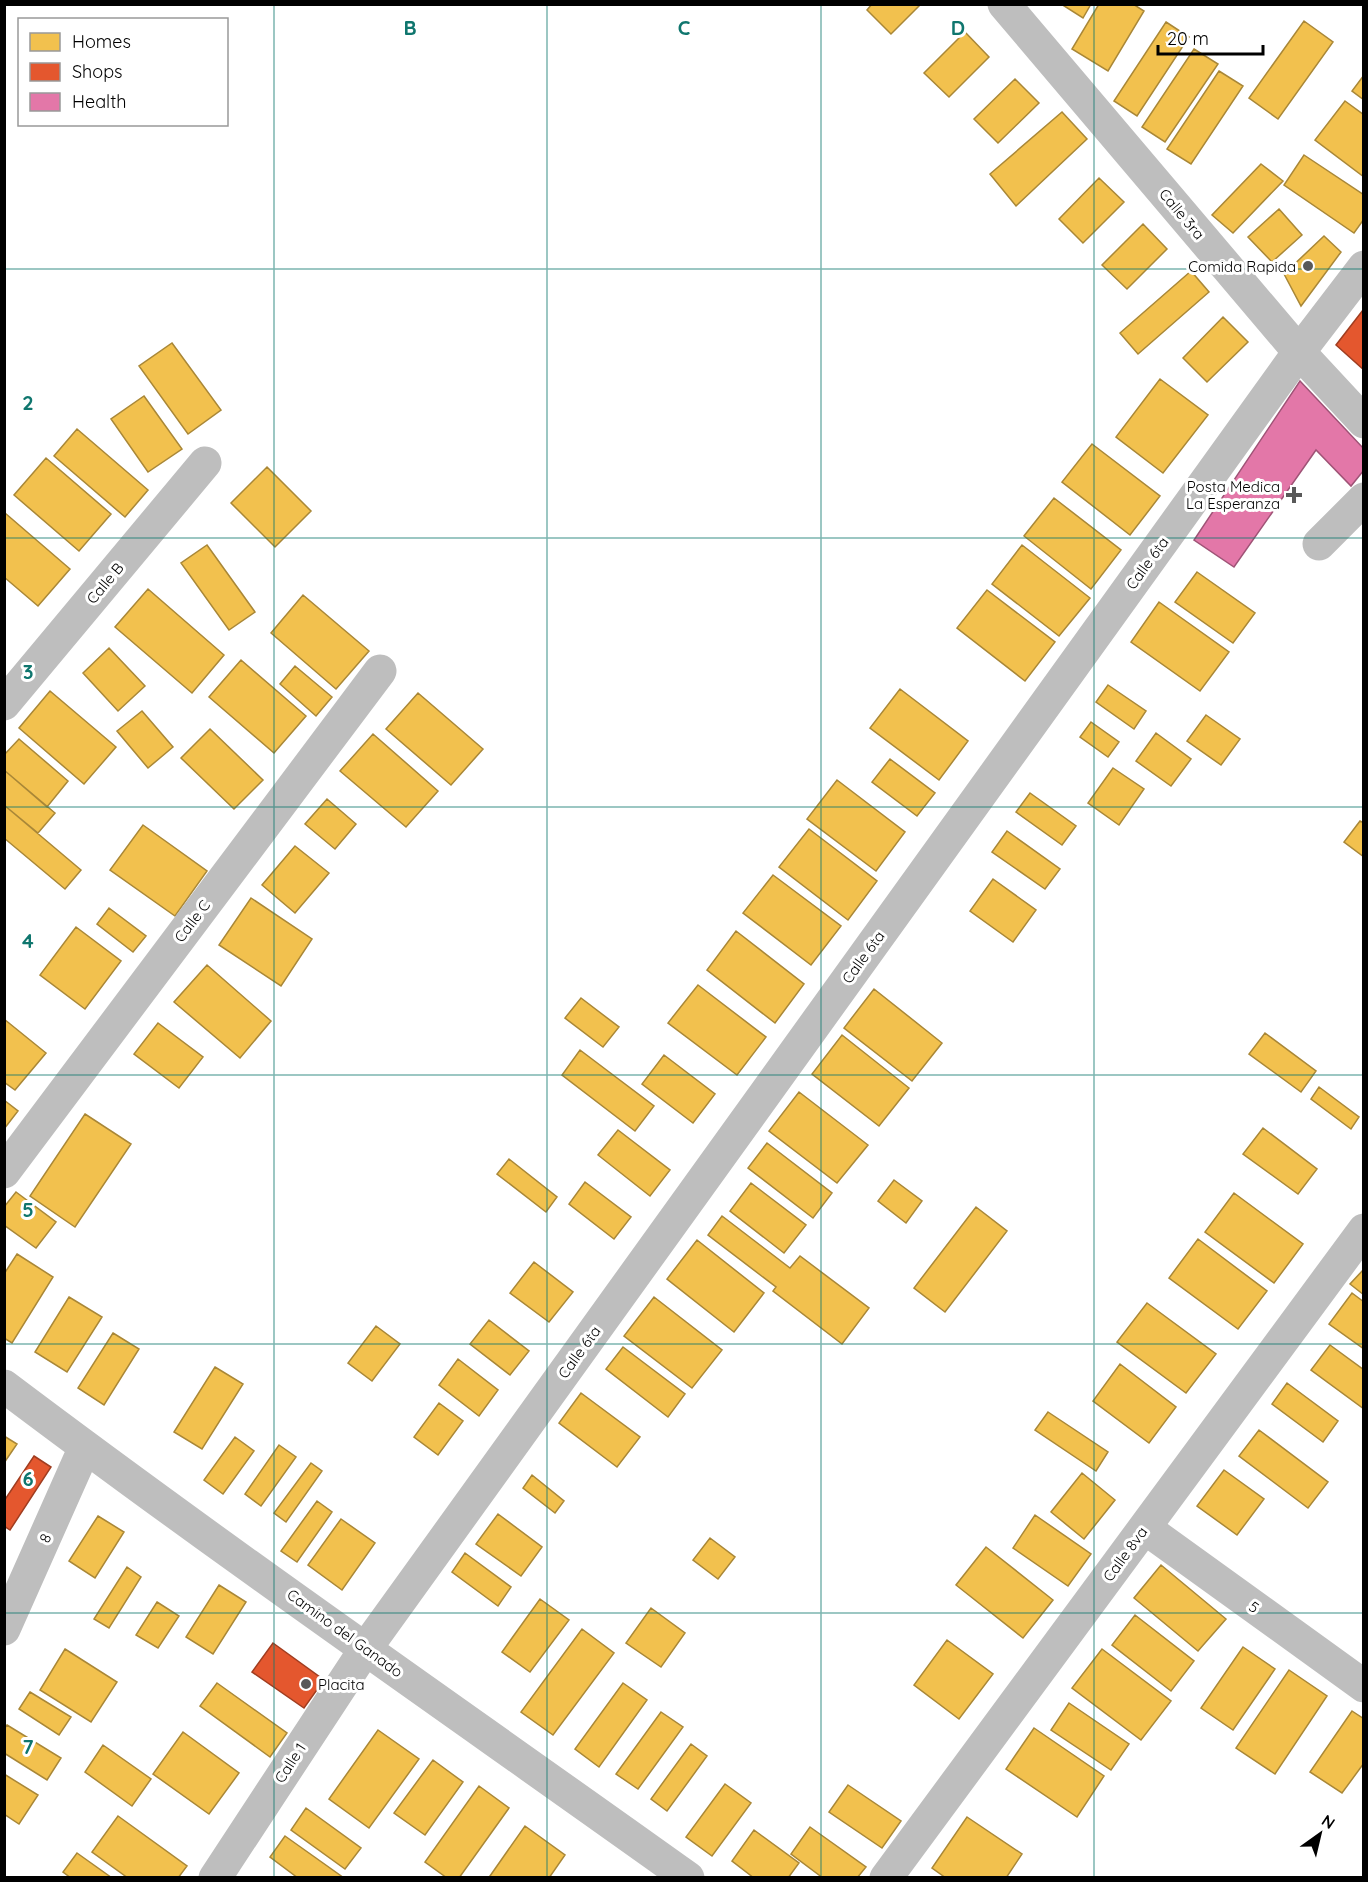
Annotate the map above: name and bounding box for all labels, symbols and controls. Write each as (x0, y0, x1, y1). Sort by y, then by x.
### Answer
text: B (403, 15, 417, 40)
text: C (678, 15, 691, 40)
text: D (951, 15, 965, 40)
legend (18, 18, 228, 126)
scale bar (1158, 18, 1263, 56)
text: 20 m (1167, 27, 1209, 50)
text: Homes (72, 30, 131, 53)
text: Shops (72, 60, 123, 83)
text: Health (72, 90, 127, 113)
street label: Calle 3ra (1155, 185, 1209, 243)
place label: Comida Rapida (1188, 257, 1296, 276)
marker: Comida Rapida (1301, 259, 1315, 273)
text: 2 (22, 390, 34, 415)
place label: Posta Medica La Esperanza (1186, 477, 1280, 513)
marker: Posta Medica La Esperanza (1285, 486, 1303, 504)
street label: Calle 6ta (1122, 533, 1172, 593)
street label: Calle B (82, 558, 128, 607)
text: 3 (23, 659, 33, 684)
street label: Calle C (170, 896, 214, 946)
street label: Calle 6ta (838, 927, 888, 987)
text: 4 (22, 928, 34, 953)
text: 5 (22, 1197, 34, 1222)
street label: Calle 6ta (554, 1322, 604, 1382)
text: 6 (22, 1466, 34, 1491)
street label: Calle 8va (1099, 1523, 1151, 1585)
street label: 8 (35, 1530, 55, 1546)
street label: Camino del Ganado (283, 1585, 407, 1681)
street label: 5 (1245, 1597, 1263, 1617)
place label: Placita (318, 1675, 365, 1694)
marker: Placita (299, 1677, 313, 1691)
text: 7 (23, 1734, 34, 1759)
street label: Calle 1 (270, 1739, 310, 1787)
north arrow (1290, 1804, 1350, 1864)
text: N (1318, 1810, 1339, 1833)

